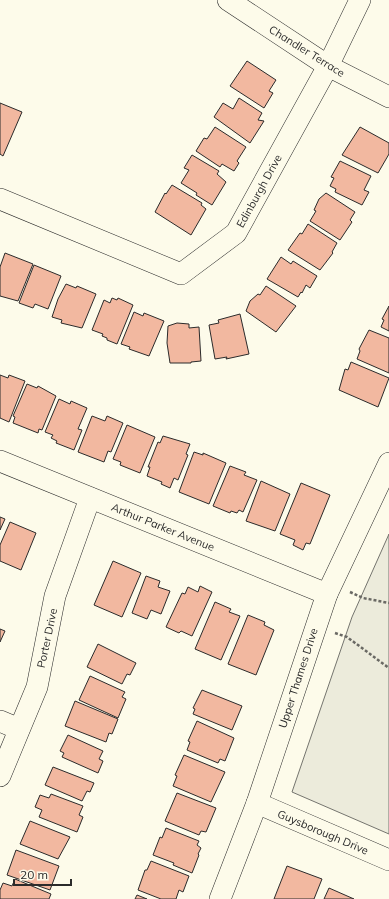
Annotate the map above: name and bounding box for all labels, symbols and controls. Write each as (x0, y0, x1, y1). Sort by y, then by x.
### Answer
street label: Chandler Terrace (267, 22, 347, 80)
street label: Edinburgh Drive (233, 152, 285, 230)
street label: Arthur Parker Avenue (109, 500, 217, 554)
street label: Porter Drive (34, 607, 60, 669)
street label: Upper Thames Drive (275, 626, 321, 730)
street label: Guysborough Drive (275, 807, 371, 858)
scale bar (14, 861, 71, 887)
text: 20 m (20, 867, 48, 882)

